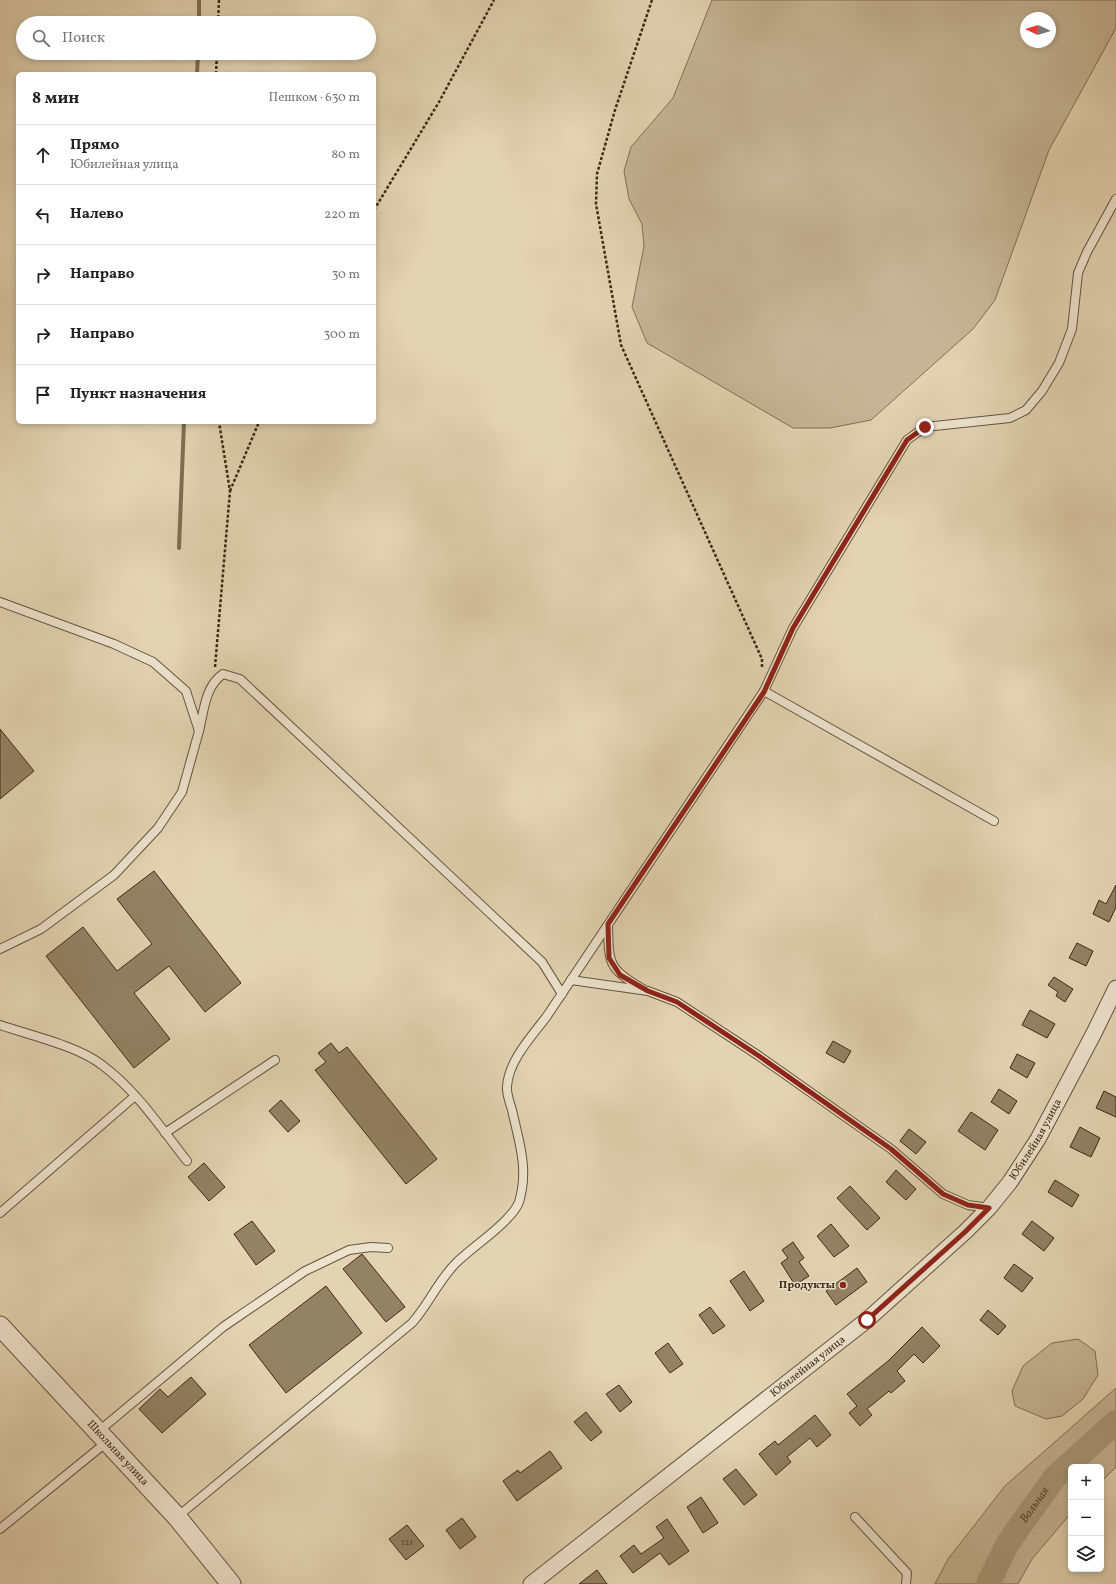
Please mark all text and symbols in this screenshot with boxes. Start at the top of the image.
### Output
north arrow [1020,12,1056,48]
search box [16,16,376,60]
icon: search [30,27,52,49]
text: Поиск [62,28,105,49]
text: 8 мин [32,87,79,110]
text: Пешком · 630 m [269,89,360,107]
text: Прямо [70,135,119,156]
icon: ahead [32,144,54,166]
text: 80 m [331,146,360,164]
text: Юбилейная улица [70,156,179,174]
icon: left [32,204,54,226]
text: Налево [70,204,124,225]
text: 220 m [324,206,360,224]
icon: right [32,264,54,286]
text: Направо [70,264,134,285]
text: 30 m [332,266,360,284]
icon: right [32,324,54,346]
text: Направо [70,324,134,345]
text: 300 m [324,326,360,344]
icon: arrive [32,384,54,406]
text: Пункт назначения [70,384,206,405]
route end [916,418,934,436]
street label: Юбилейная улица [1006,1096,1066,1183]
place label: Продукты [779,1278,835,1293]
marker: Продукты [838,1280,848,1290]
route start [858,1311,876,1329]
street label: Юбилейная улица [767,1332,849,1401]
street label: Школьная улица [83,1417,152,1489]
map controls [1068,1464,1104,1572]
button: + [1068,1464,1104,1500]
water label: Вольная [1017,1484,1054,1527]
button: − [1068,1500,1104,1536]
house number: 121 [401,1536,413,1549]
button: layers [1068,1536,1104,1572]

